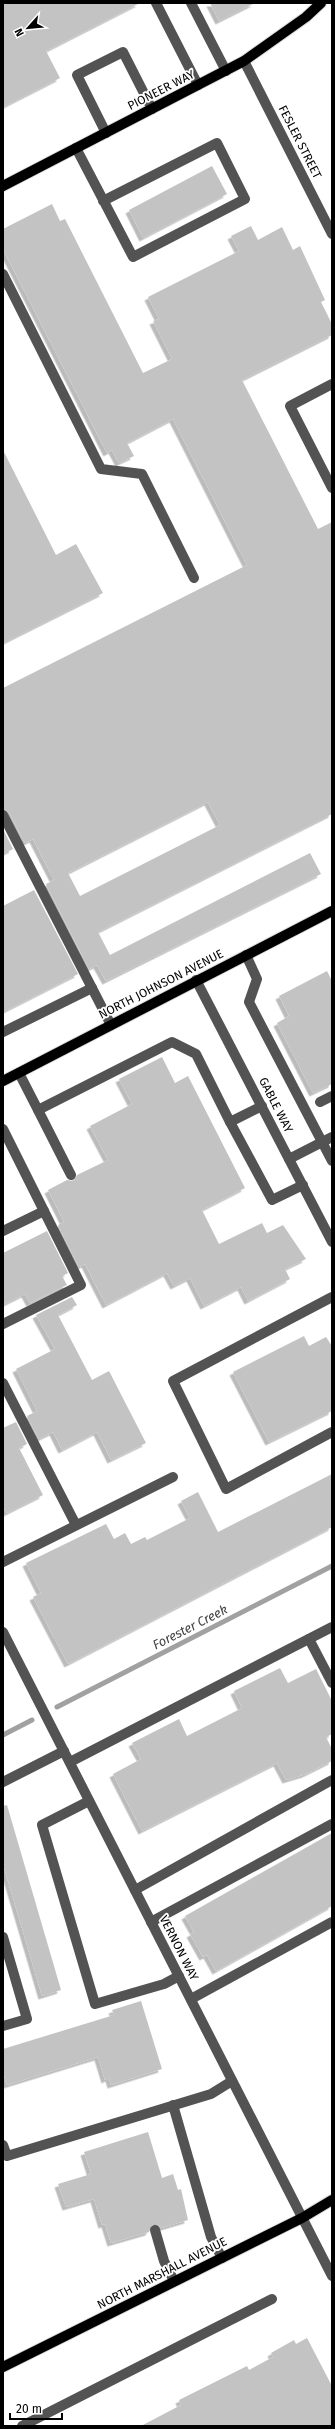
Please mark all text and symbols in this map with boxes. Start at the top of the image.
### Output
north arrow [8,8,48,48]
text: N [12,26,27,39]
street label: PIONEER WAY [125,67,197,113]
street label: FESLER STREET [276,103,325,182]
street label: NORTH JOHNSON AVENUE [96,946,226,1022]
street label: GABLE WAY [256,1075,296,1135]
water label: Forester Creek [150,1602,230,1652]
street label: VERNON WAY [157,1913,202,1983]
street label: NORTH MARSHALL AVENUE [95,2234,229,2312]
scale bar [10,2395,62,2421]
text: 20 m [16,2402,42,2416]

